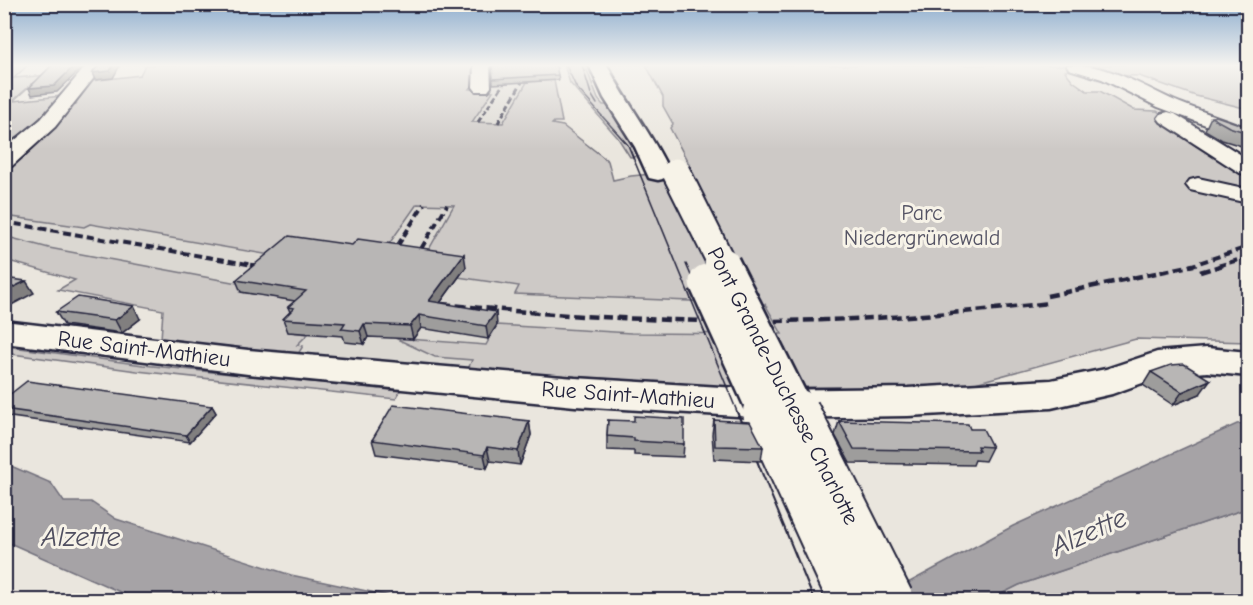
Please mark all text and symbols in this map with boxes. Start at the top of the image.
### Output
park label: Parc Niedergrünewald [844,200,1000,251]
street label: Pont Grande-Duchesse Charlotte [702,243,864,529]
street label: Rue Saint-Mathieu [56,326,232,372]
street label: Rue Saint-Mathieu [540,376,716,414]
water label: Alzette [1045,501,1132,563]
water label: Alzette [40,521,121,553]

